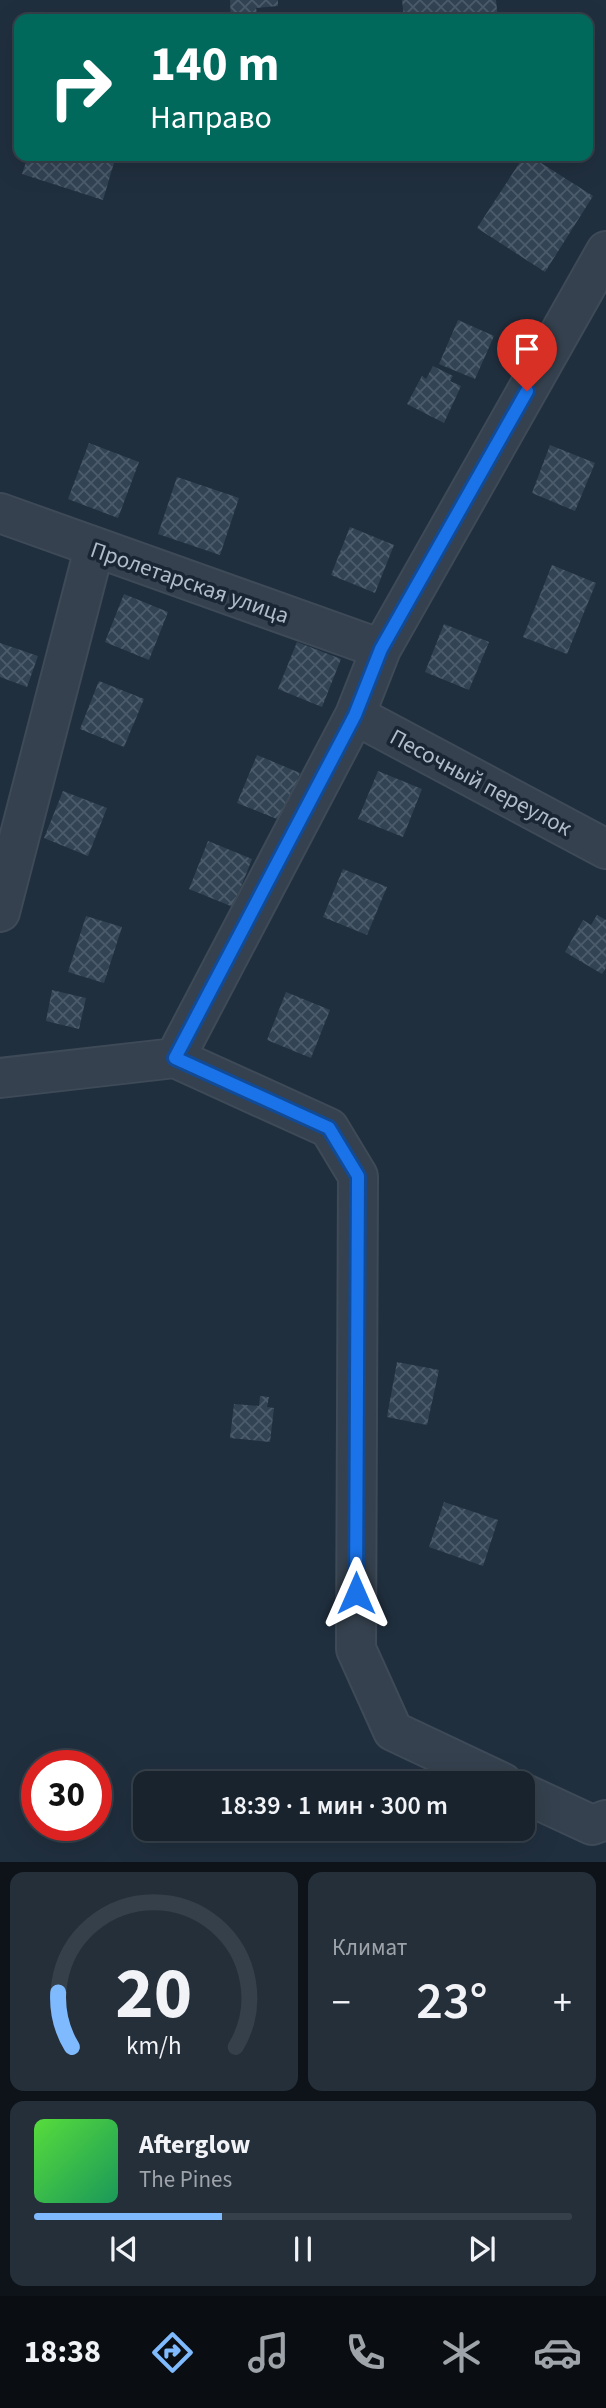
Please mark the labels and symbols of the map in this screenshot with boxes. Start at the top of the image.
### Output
pin [497,319,557,391]
street label: Пролетарская улица [86,533,293,632]
street label: Песочный переулок [384,721,578,845]
position arrow [319,1556,393,1630]
speed limit sign: 30 [21,1750,112,1841]

